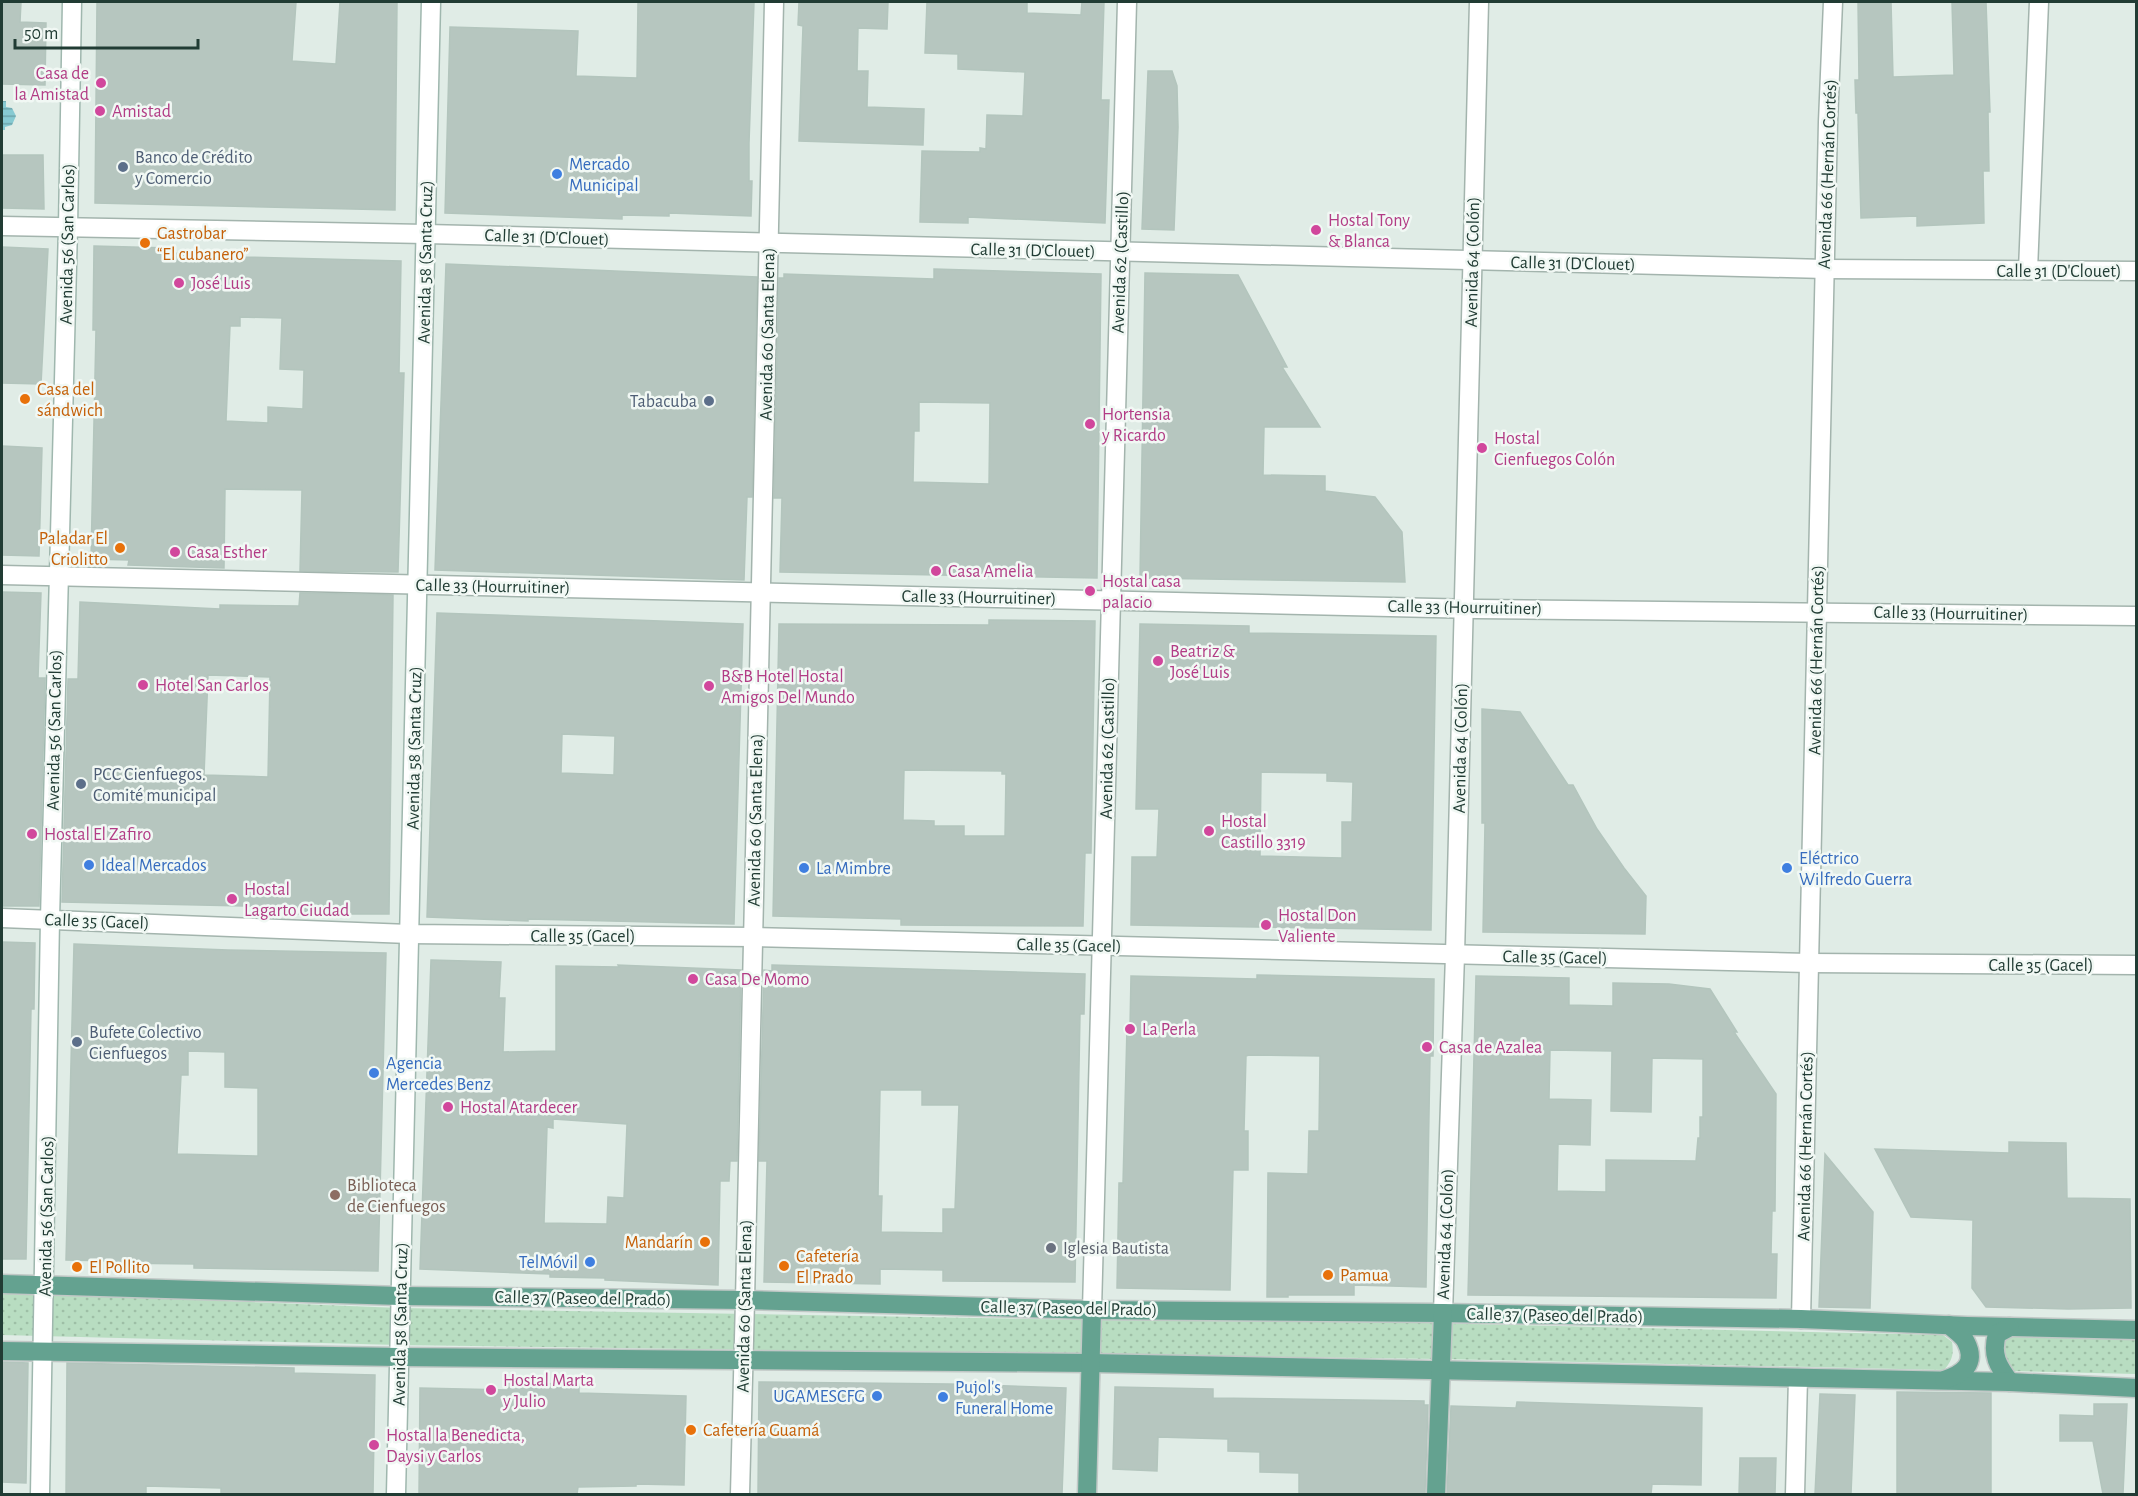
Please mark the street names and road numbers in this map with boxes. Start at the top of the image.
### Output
street label: Avenida 66 (Hernán Cortés) [1816,79,1840,269]
street label: Avenida 56 (San Carlos) [58,163,78,325]
street label: Avenida 58 (Santa Cruz) [416,180,436,344]
street label: Avenida 62 (Castillo) [1110,191,1132,334]
street label: Avenida 64 (Colón) [1463,196,1483,328]
street label: Calle 31 (D'Clouet) [484,227,610,249]
street label: Calle 31 (D'Clouet) [970,241,1096,261]
street label: Avenida 60 (Santa Elena) [757,247,779,421]
street label: Calle 31 (D'Clouet) [1510,254,1636,274]
street label: Calle 31 (D'Clouet) [1996,263,2122,281]
street label: Avenida 66 (Hernán Cortés) [1806,565,1828,755]
street label: Calle 33 (Hourruitiner) [415,577,571,597]
street label: Calle 33 (Hourruitiner) [901,588,1057,608]
street label: Calle 33 (Hourruitiner) [1387,598,1543,618]
street label: Calle 33 (Hourruitiner) [1873,604,2029,624]
street label: Avenida 56 (San Carlos) [45,649,65,811]
street label: Avenida 58 (Santa Cruz) [405,666,425,830]
street label: Avenida 62 (Castillo) [1098,677,1118,819]
street label: Avenida 64 (Colón) [1451,682,1471,814]
street label: Avenida 60 (Santa Elena) [745,733,767,907]
street label: Calle 35 (Gacel) [44,911,150,933]
street label: Calle 35 (Gacel) [530,928,636,946]
street label: Calle 35 (Gacel) [1016,936,1122,956]
street label: Calle 35 (Gacel) [1502,948,1608,968]
street label: Calle 35 (Gacel) [1988,957,2094,975]
street label: Avenida 66 (Hernán Cortés) [1795,1051,1817,1241]
street label: Avenida 56 (San Carlos) [37,1135,57,1297]
street label: Avenida 64 (Colón) [1435,1168,1457,1300]
street label: Avenida 60 (Santa Elena) [734,1219,756,1393]
street label: Avenida 58 (Santa Cruz) [391,1242,411,1406]
street label: Calle 37 (Paseo del Prado) [495,1288,671,1310]
street label: Calle 37 (Paseo del Prado) [981,1298,1157,1320]
street label: Calle 37 (Paseo del Prado) [1467,1305,1643,1327]

